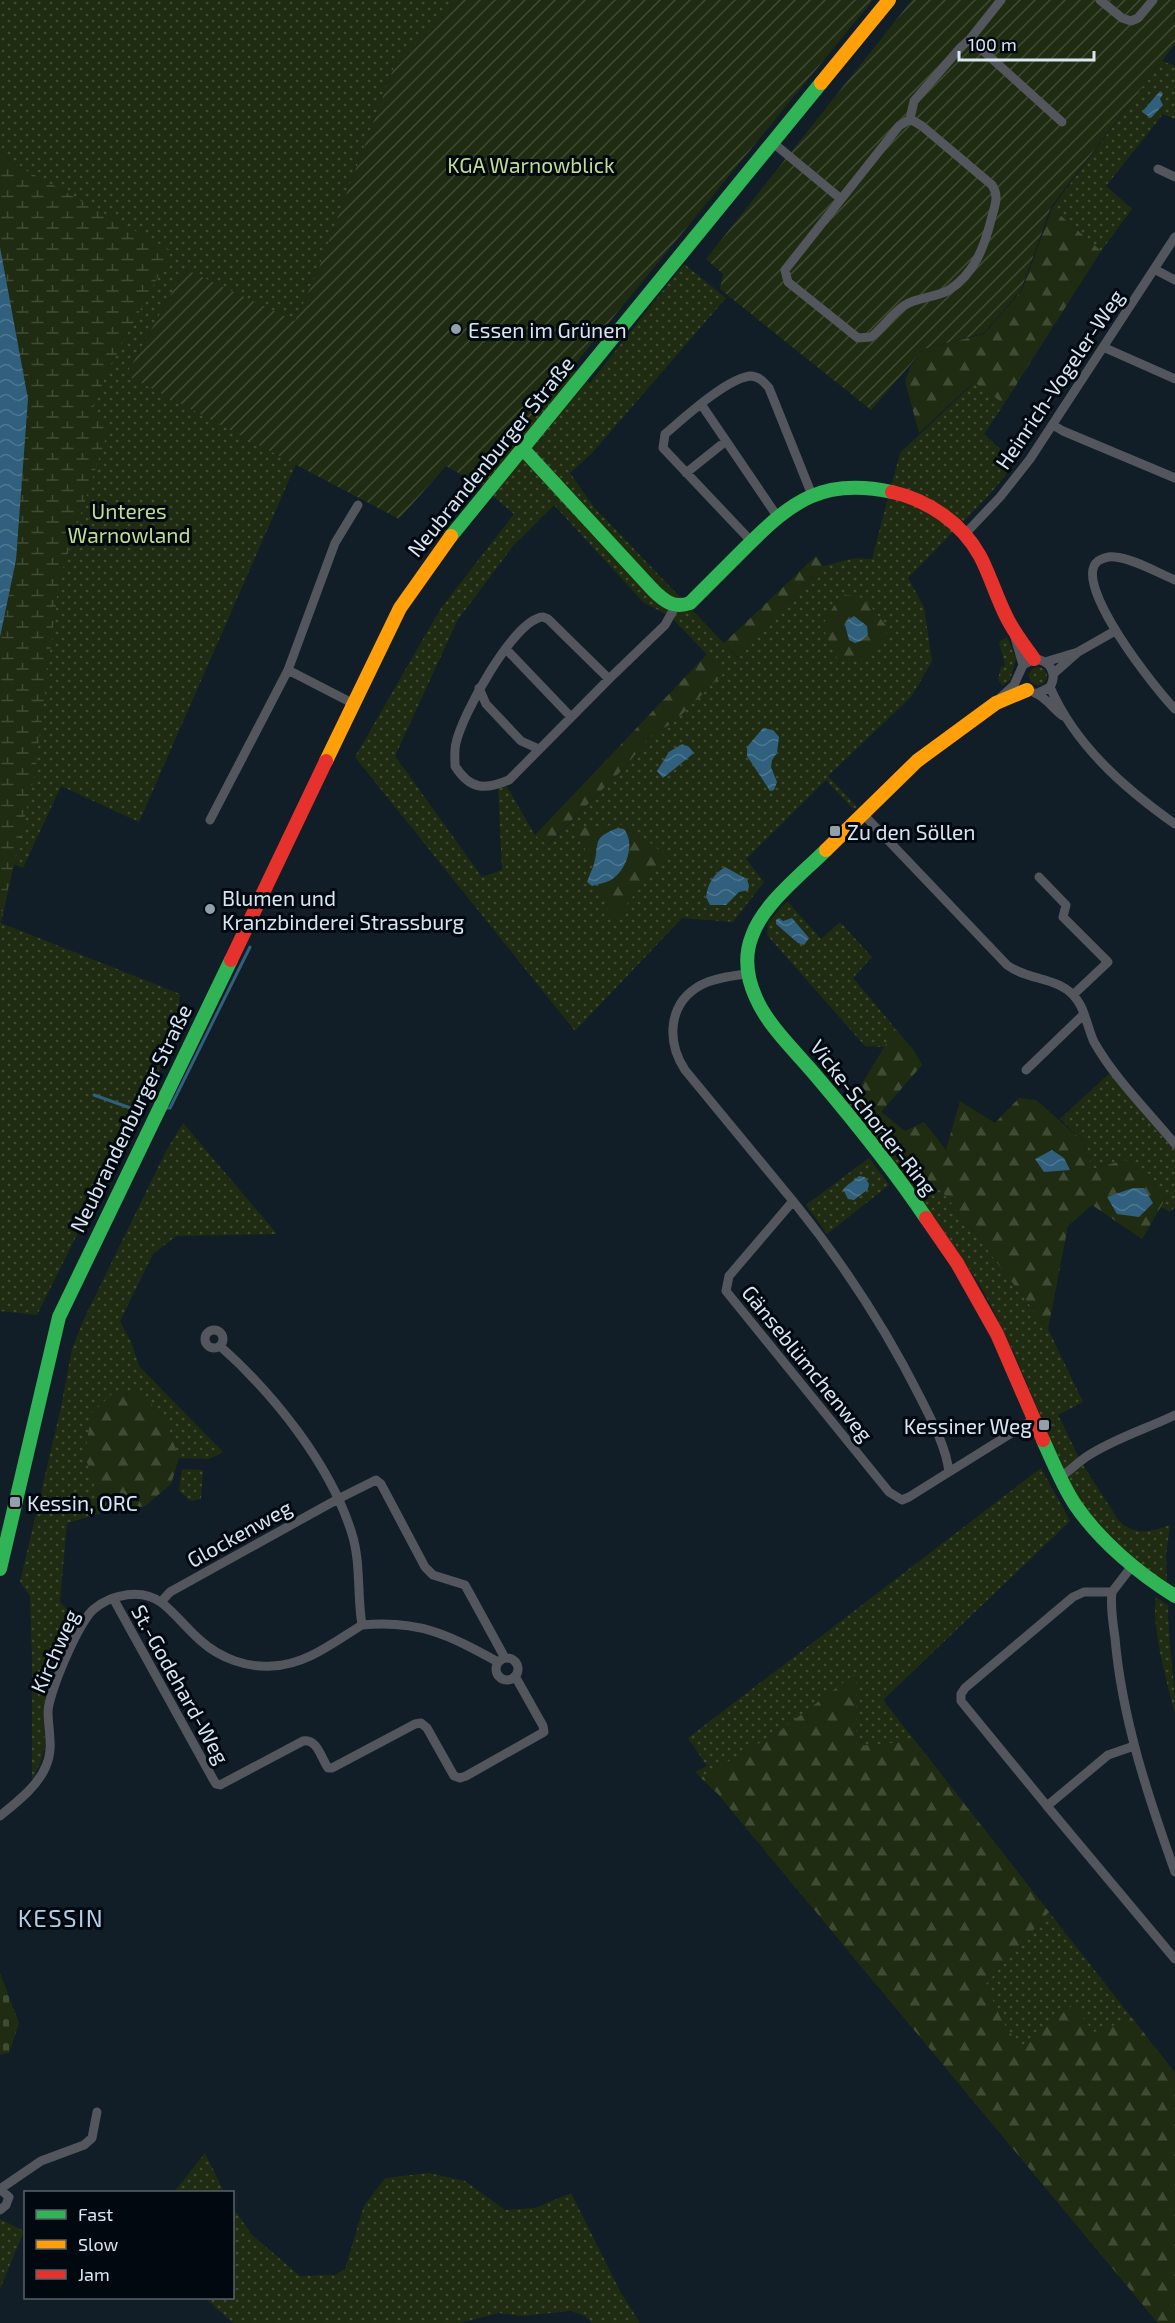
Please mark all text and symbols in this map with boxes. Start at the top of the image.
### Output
scale bar [959,24,1094,62]
text: 100 m [968,33,1017,55]
park label: KGA Warnowblick [447,152,615,177]
street label: Heinrich-Vogeler-Weg [990,284,1129,474]
place label: Essen im Grünen [468,317,627,342]
marker: Essen im Grünen [449,322,463,336]
street label: Neubrandenburger Straße [401,351,579,561]
park label: Unteres Warnowland [68,498,190,547]
place label: Zu den Söllen [847,819,975,844]
marker: Zu den Söllen [828,824,842,838]
place label: Blumen und Kranzbinderei Strassburg [222,885,464,934]
marker: Blumen und Kranzbinderei Strassburg [203,902,217,916]
street label: Neubrandenburger Straße [64,1000,196,1236]
street label: Vicke-Schorler-Ring [806,1034,943,1200]
street label: Gänseblümchenweg [737,1280,879,1446]
place label: Kessiner Weg [904,1413,1032,1438]
marker: Kessiner Weg [1037,1418,1051,1432]
place label: Kessin, ORC [27,1490,138,1515]
street label: Glockenweg [182,1494,296,1572]
marker: Kessin, ORC [8,1495,22,1509]
street label: St.-Godehard-Weg [127,1600,235,1768]
street label: Kirchweg [25,1605,84,1697]
district label: KESSIN [18,1903,104,1932]
legend [24,2191,234,2299]
text: Fast [78,2203,113,2225]
text: Slow [78,2233,119,2255]
text: Jam [78,2263,110,2285]

